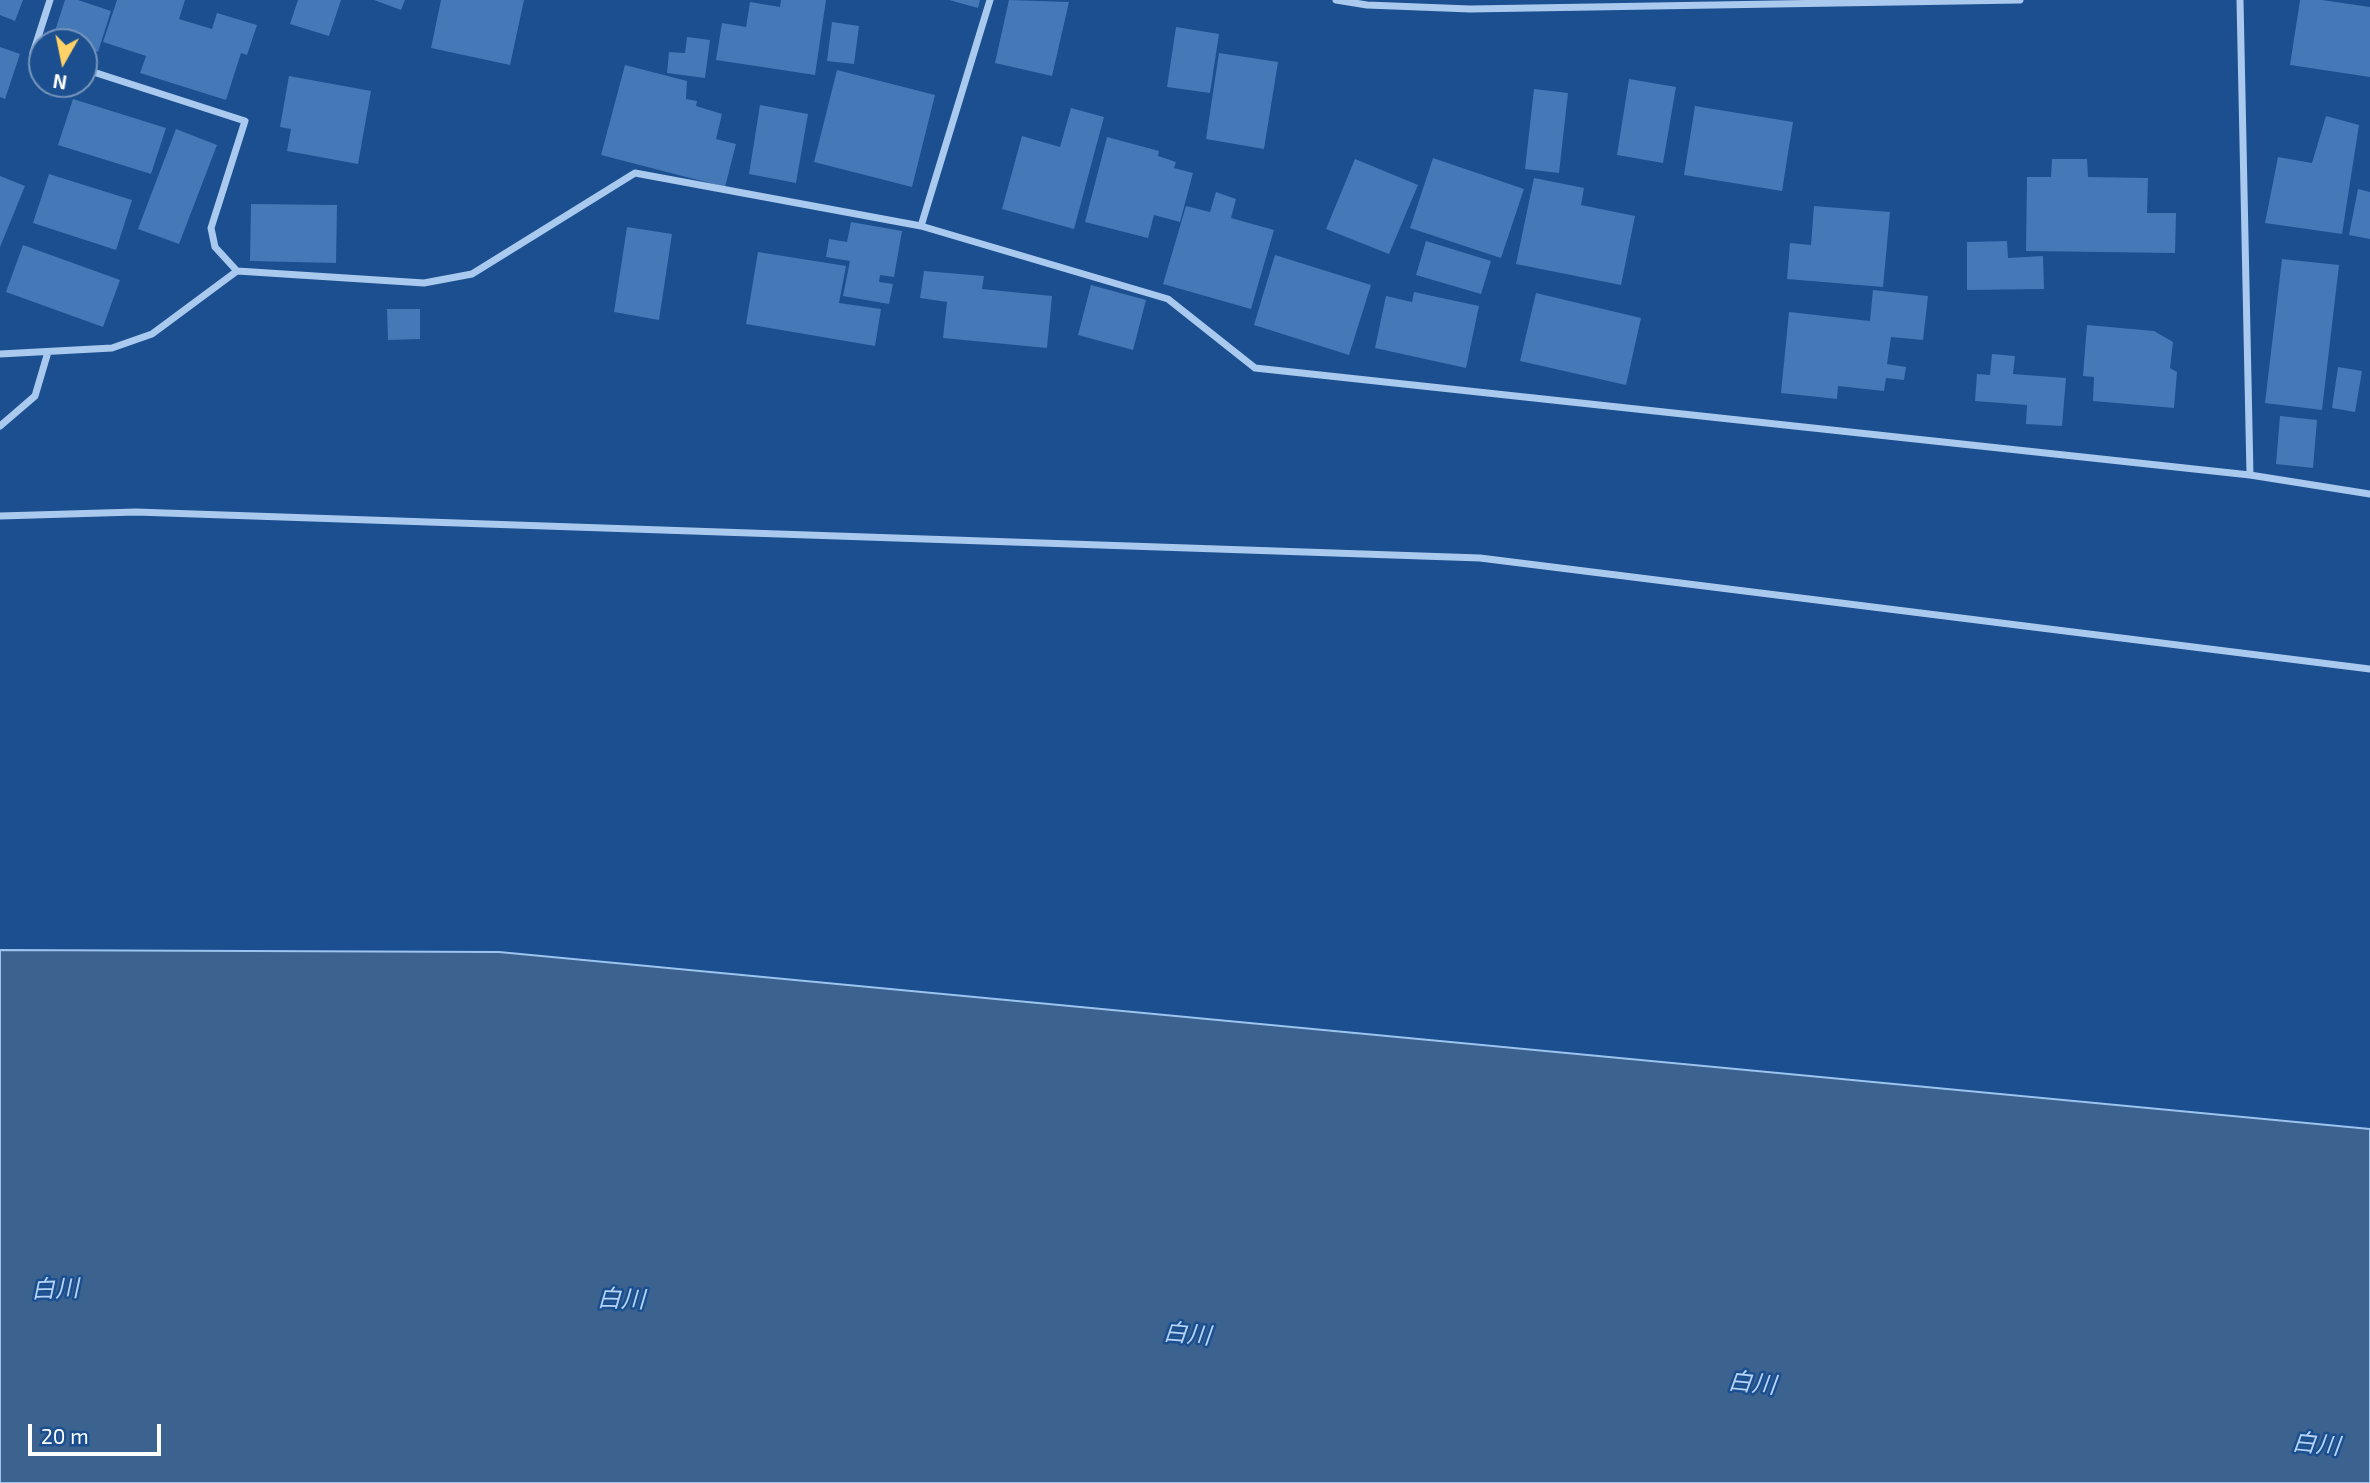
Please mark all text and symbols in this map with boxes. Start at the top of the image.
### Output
north arrow [28,28,98,98]
text: N [51,70,69,95]
water label: 白川 [31,1274,79,1304]
water label: 白川 [597,1284,645,1314]
water label: 白川 [1162,1318,1212,1350]
water label: 白川 [1727,1366,1777,1400]
scale bar [32,1410,164,1454]
text: 20 m [41,1423,89,1448]
water label: 白川 [2291,1427,2341,1461]

